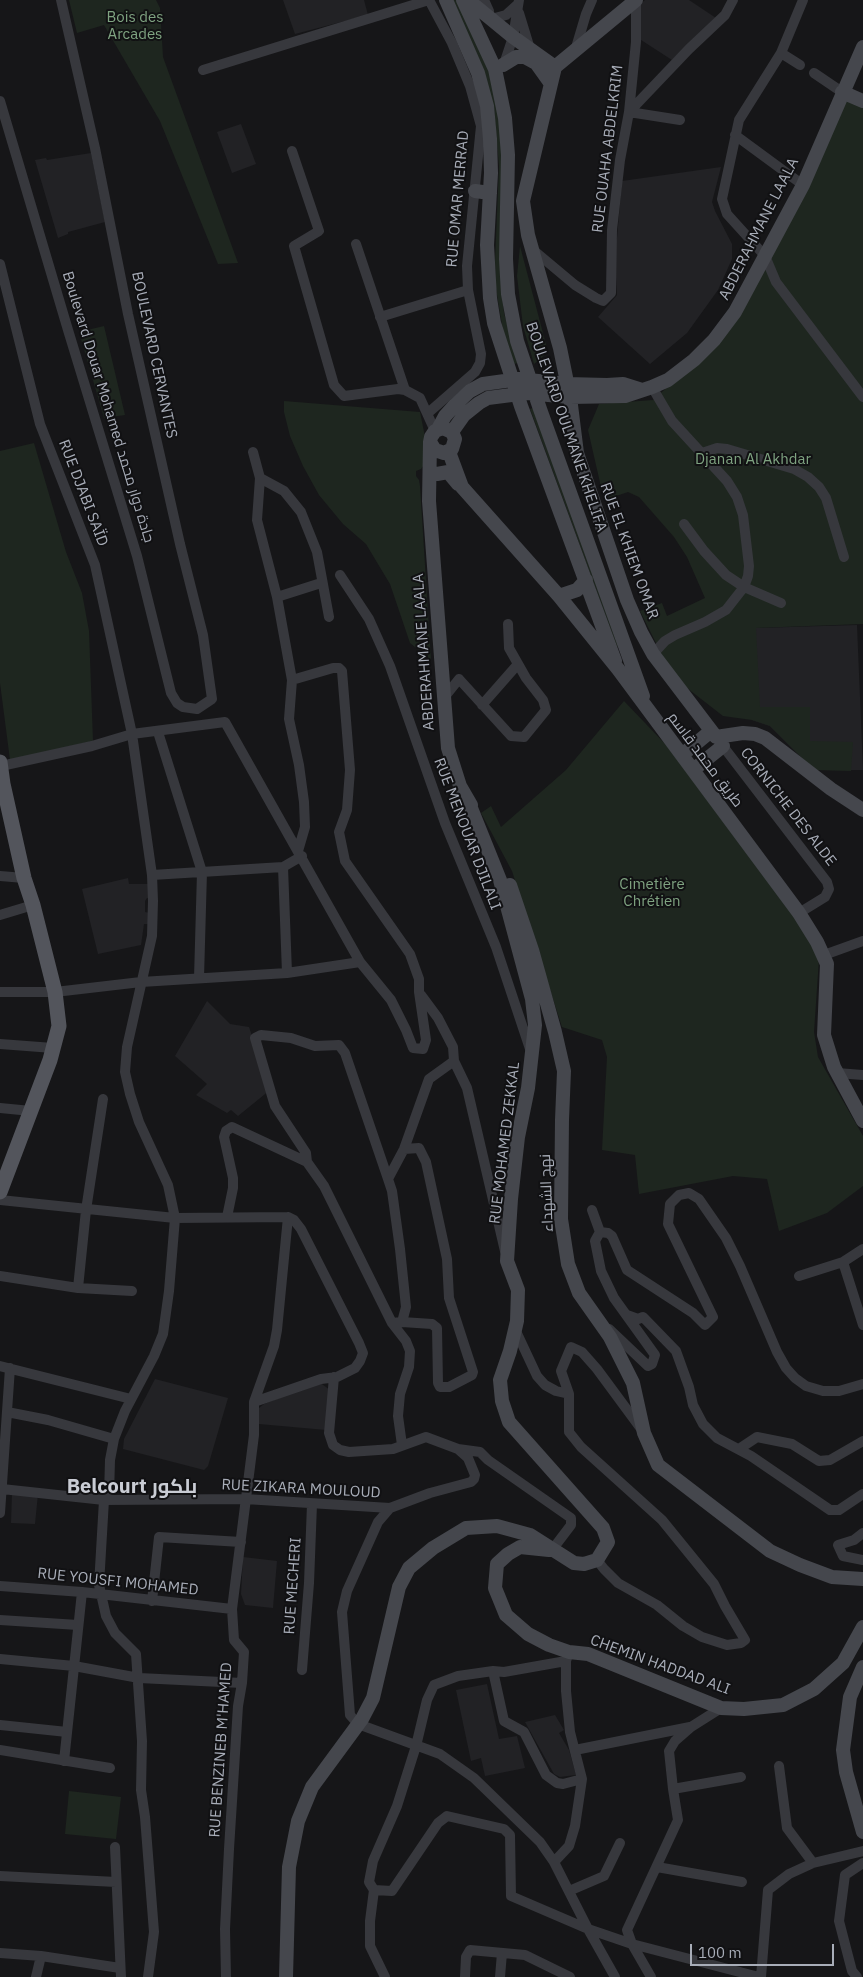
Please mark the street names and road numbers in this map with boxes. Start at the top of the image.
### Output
street label: RUE OUAHA ABDELKRIM [589,64,627,234]
street label: RUE OMAR MERRAD [443,130,473,268]
street label: ABDERAHMANE LAALA [715,155,803,303]
street label: Boulevard Douar Mohamed جادة دوار محمد [58,269,158,545]
street label: BOULEVARD CERVANTES [128,270,180,440]
street label: BOULEVARD OULMANE KHELIFA [522,320,610,534]
street label: RUE DJABI SAÏD [54,437,112,549]
street label: RUE EL KHIEM OMAR [596,480,662,622]
street label: ABDERAHMANE LAALA [410,573,438,731]
street label: طريق محمد قاسم [664,709,746,811]
street label: CORNICHE DES ALDE [736,744,840,870]
street label: RUE MENOUAR DJILALI [430,756,504,912]
street label: RUE MOHAMED ZEKKAL [486,1061,524,1225]
street label: نهج الشهداء [537,1154,557,1232]
street label: RUE ZIKARA MOULOUD [221,1476,381,1502]
street label: RUE MECHERI [281,1537,305,1635]
street label: RUE YOUSFI MOHAMED [37,1565,199,1599]
street label: CHEMIN HADDAD ALI [588,1631,732,1699]
street label: RUE BENZINEB M'HAMED [206,1662,236,1838]

